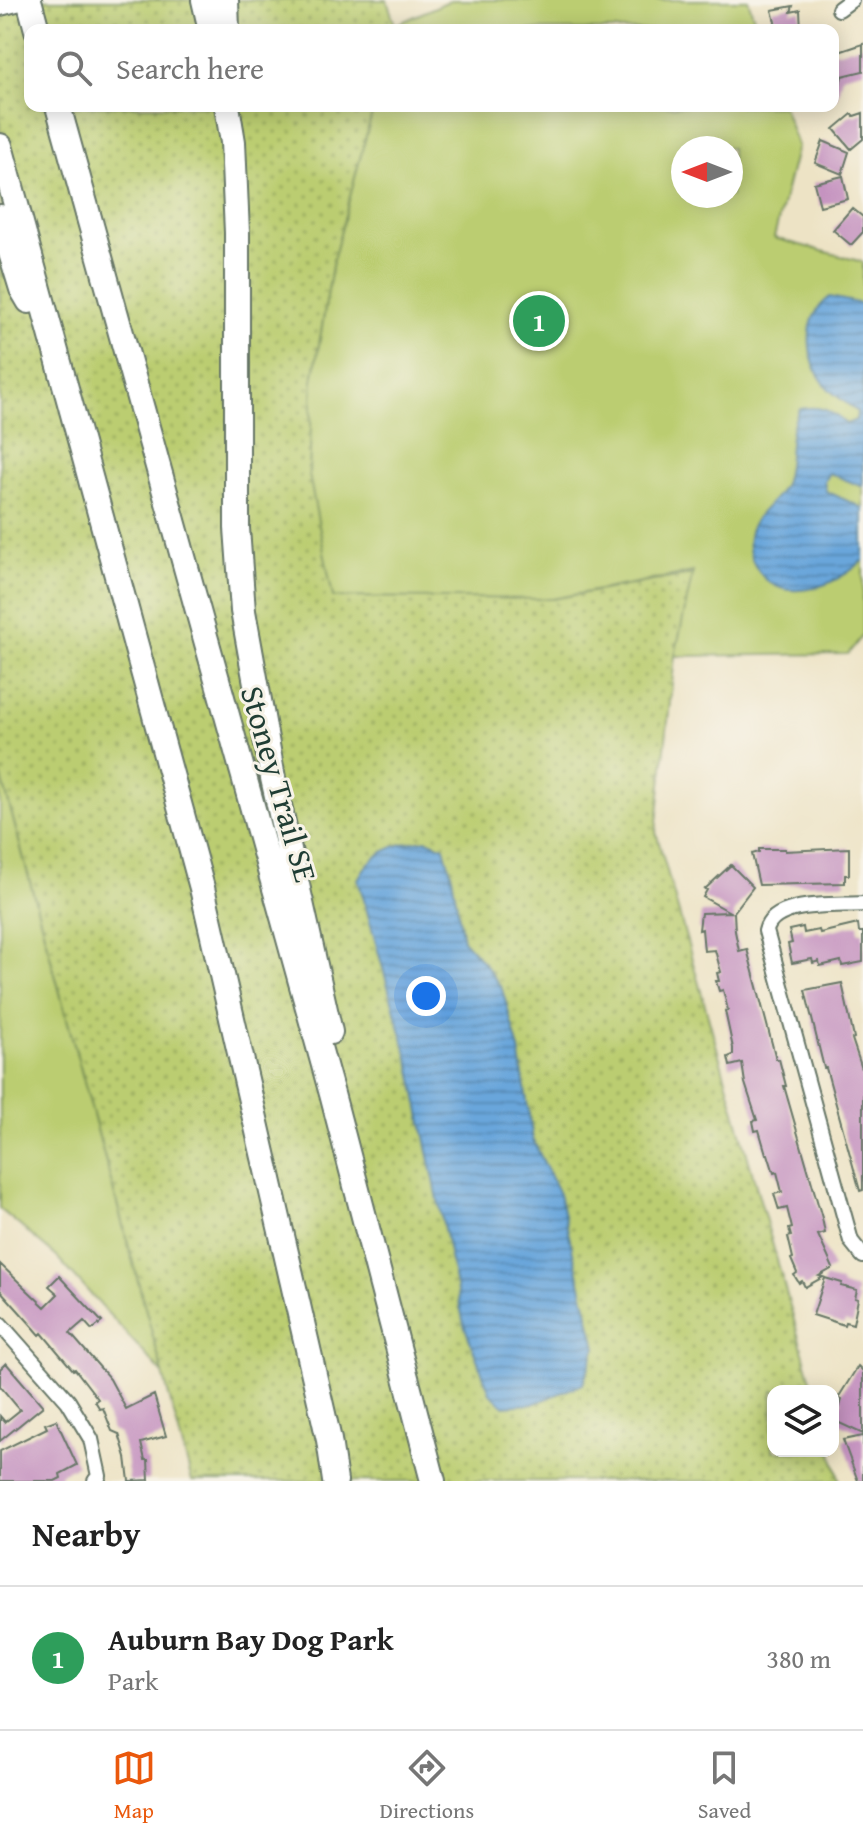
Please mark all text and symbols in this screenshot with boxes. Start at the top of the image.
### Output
search box [24,24,839,112]
icon: search [52,46,96,90]
text: Search here [116,46,264,90]
north arrow [671,136,743,208]
pin: 1 [513,291,565,351]
street label: Stoney Trail SE [229,680,330,887]
your location [406,976,446,1016]
map controls [767,1385,839,1457]
button: layers [767,1385,839,1457]
text: Nearby [32,1509,141,1558]
text: Auburn Bay Dog Park [108,1617,394,1661]
text: 1 [51,1639,65,1678]
text: 380 m [766,1639,831,1678]
text: Park [108,1661,158,1700]
tab: Map [112,1746,156,1826]
tab: Directions [380,1746,474,1826]
tab: Saved [698,1746,751,1826]

